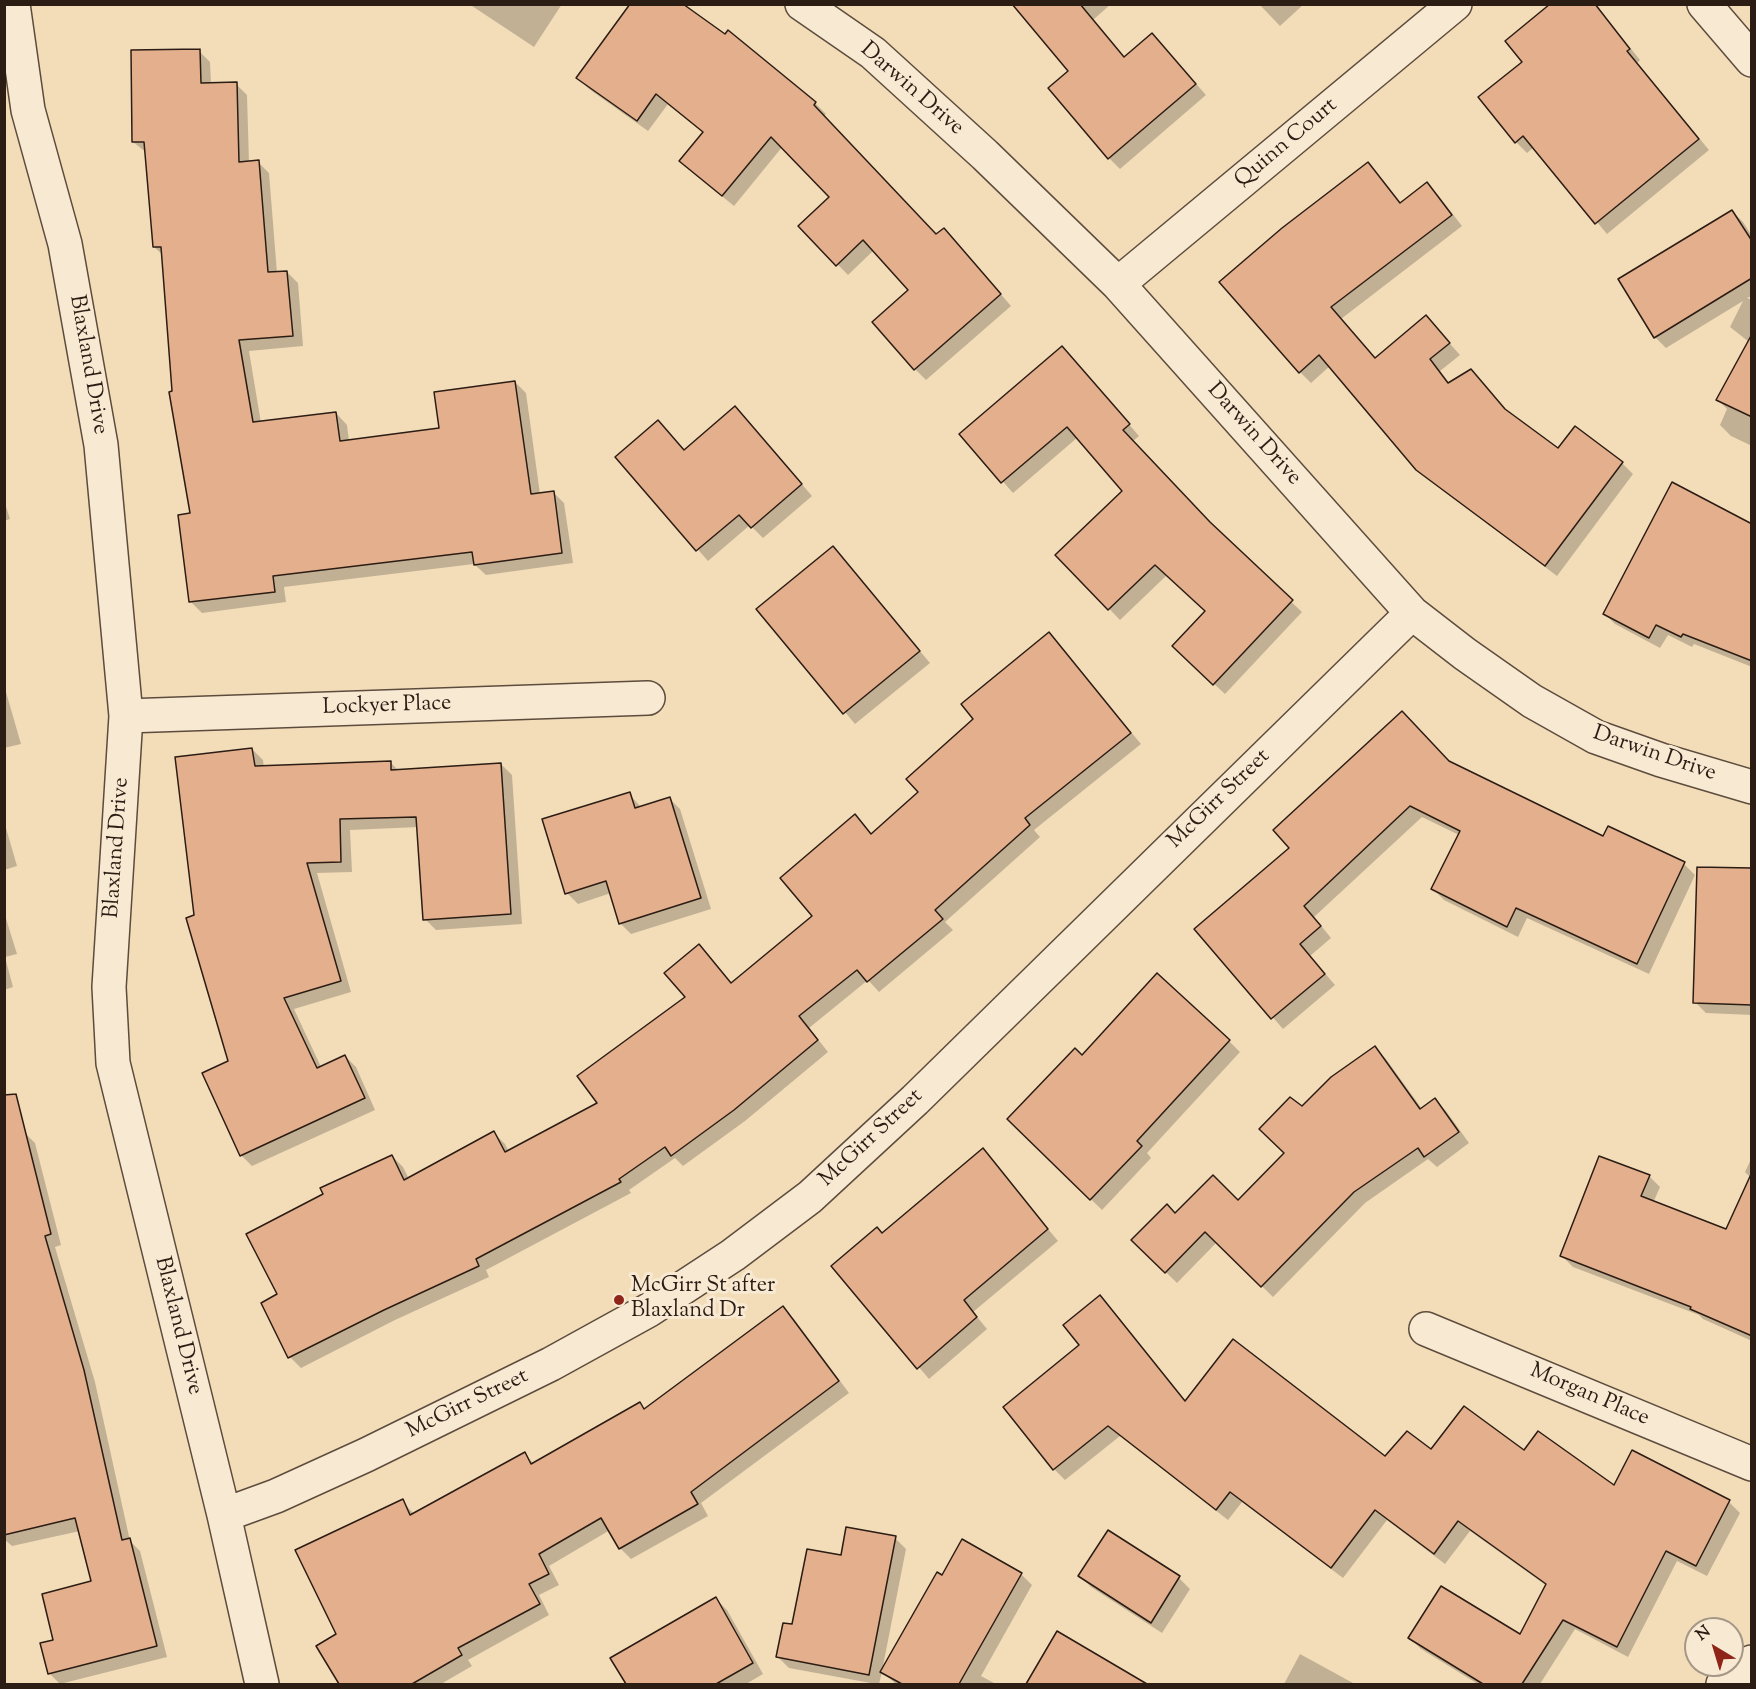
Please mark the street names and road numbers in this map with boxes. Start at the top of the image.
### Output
street label: Darwin Drive [854,38,968,142]
street label: Quinn Court [1230,94,1344,194]
street label: Blaxland Drive [62,293,112,437]
street label: Darwin Drive [1200,378,1306,492]
street label: Lockyer Place [322,692,452,722]
street label: Darwin Drive [1589,722,1719,788]
street label: McGirr Street [1163,745,1277,855]
street label: Blaxland Drive [100,777,136,919]
street label: McGirr Street [815,1084,929,1194]
street label: Blaxland Drive [147,1254,207,1398]
street label: Morgan Place [1525,1359,1653,1433]
street label: McGirr Street [403,1364,533,1446]

